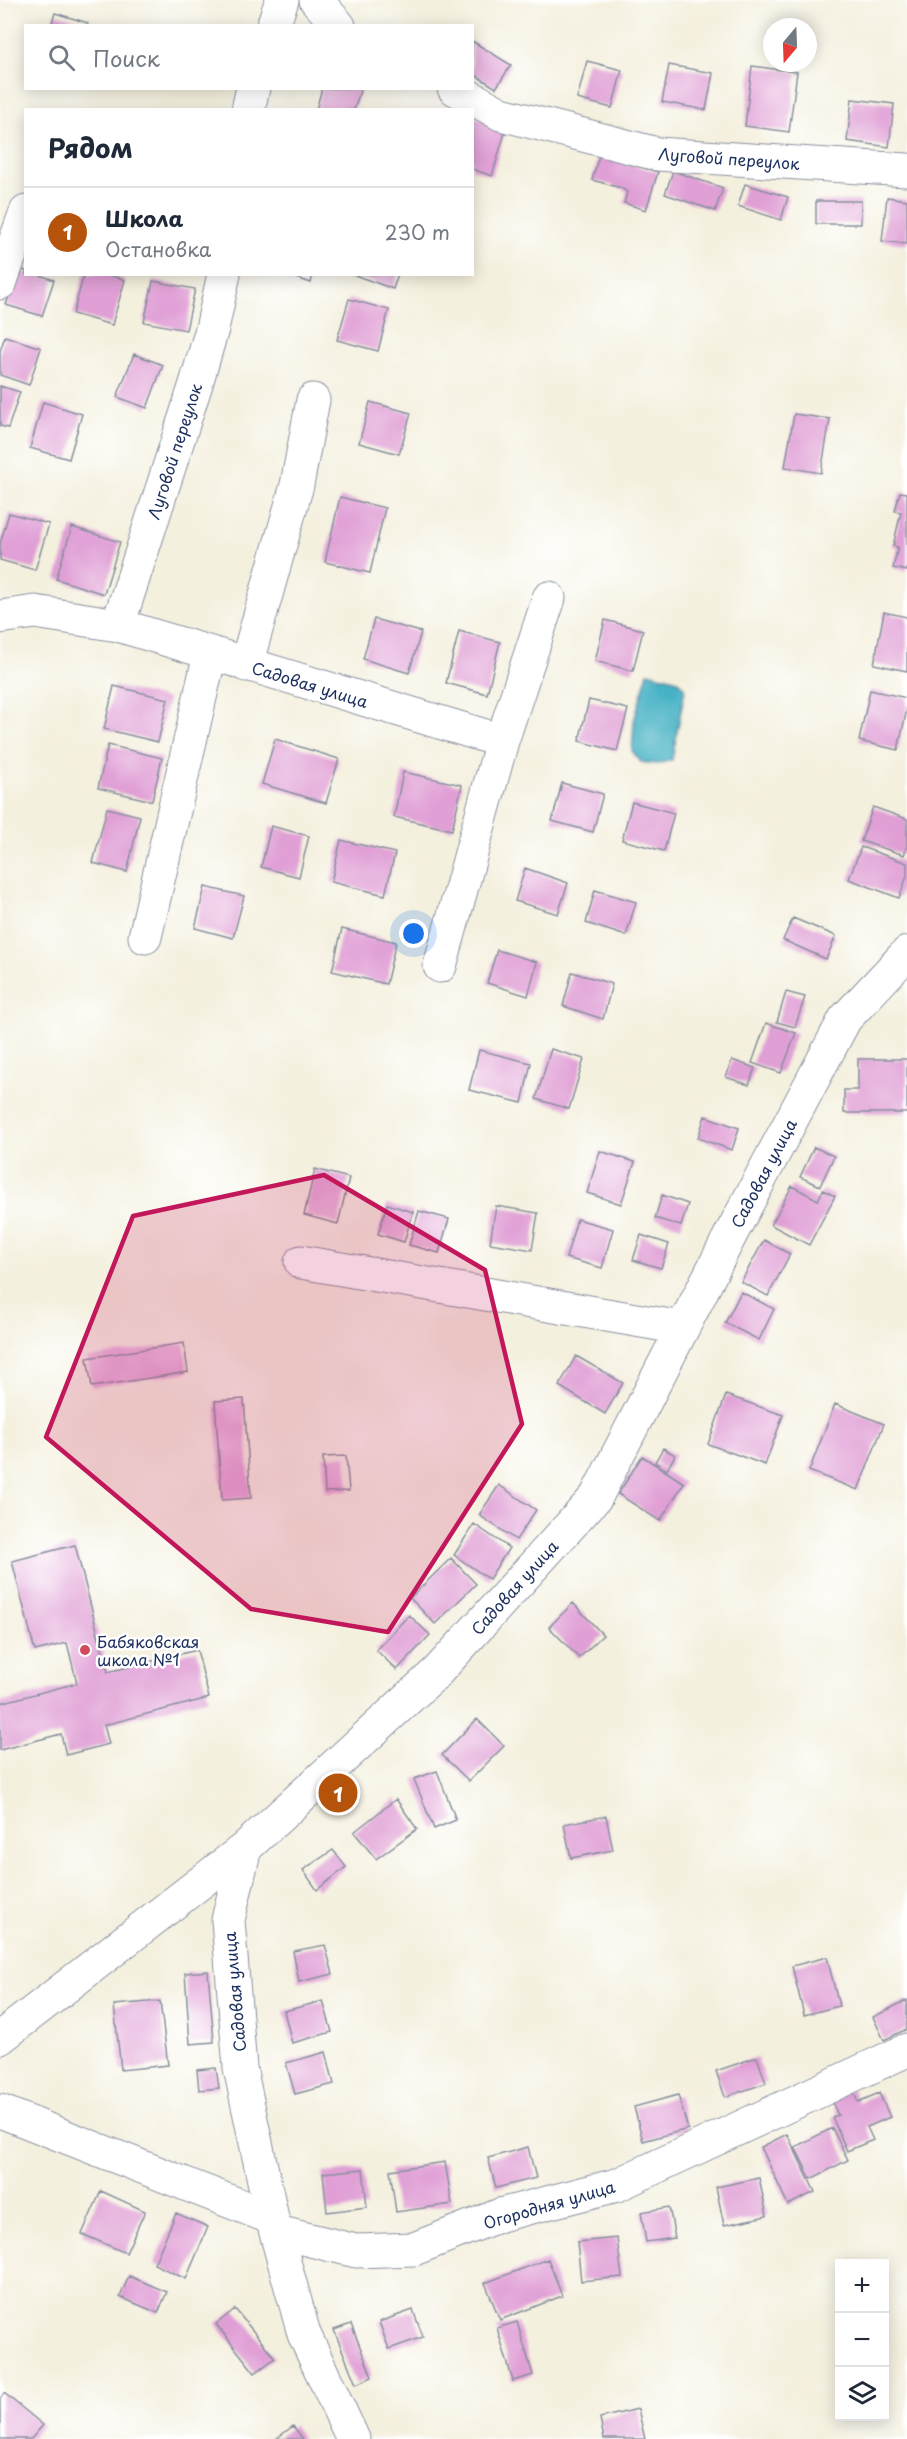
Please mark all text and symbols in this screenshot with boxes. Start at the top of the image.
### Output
north arrow [763,18,817,72]
search box [24,24,474,90]
icon: search [45,41,78,74]
text: Поиск [93,41,160,74]
text: Рядом [48,128,133,167]
street label: Луговой переулок [658,141,801,175]
text: Школа [105,201,183,234]
text: 1 [63,217,72,247]
text: 230 m [385,217,450,247]
text: Остановка [105,234,211,264]
street label: Луговой переулок [141,380,207,522]
street label: Садовая улица [249,655,371,713]
your location [399,919,428,948]
street label: Садовая улица [724,1114,802,1232]
street label: Садовая улица [465,1534,563,1640]
place label: Бабяковская школа №1 [97,1629,199,1671]
marker: Бабяковская школа №1 [78,1643,92,1657]
pin: 1 [318,1770,358,1816]
street label: Садовая улица [217,1931,251,2053]
street label: Огородняя улица [480,2174,618,2234]
map controls [835,2259,889,2421]
button: + [835,2259,889,2313]
button: − [835,2313,889,2367]
button: layers [835,2367,889,2421]

